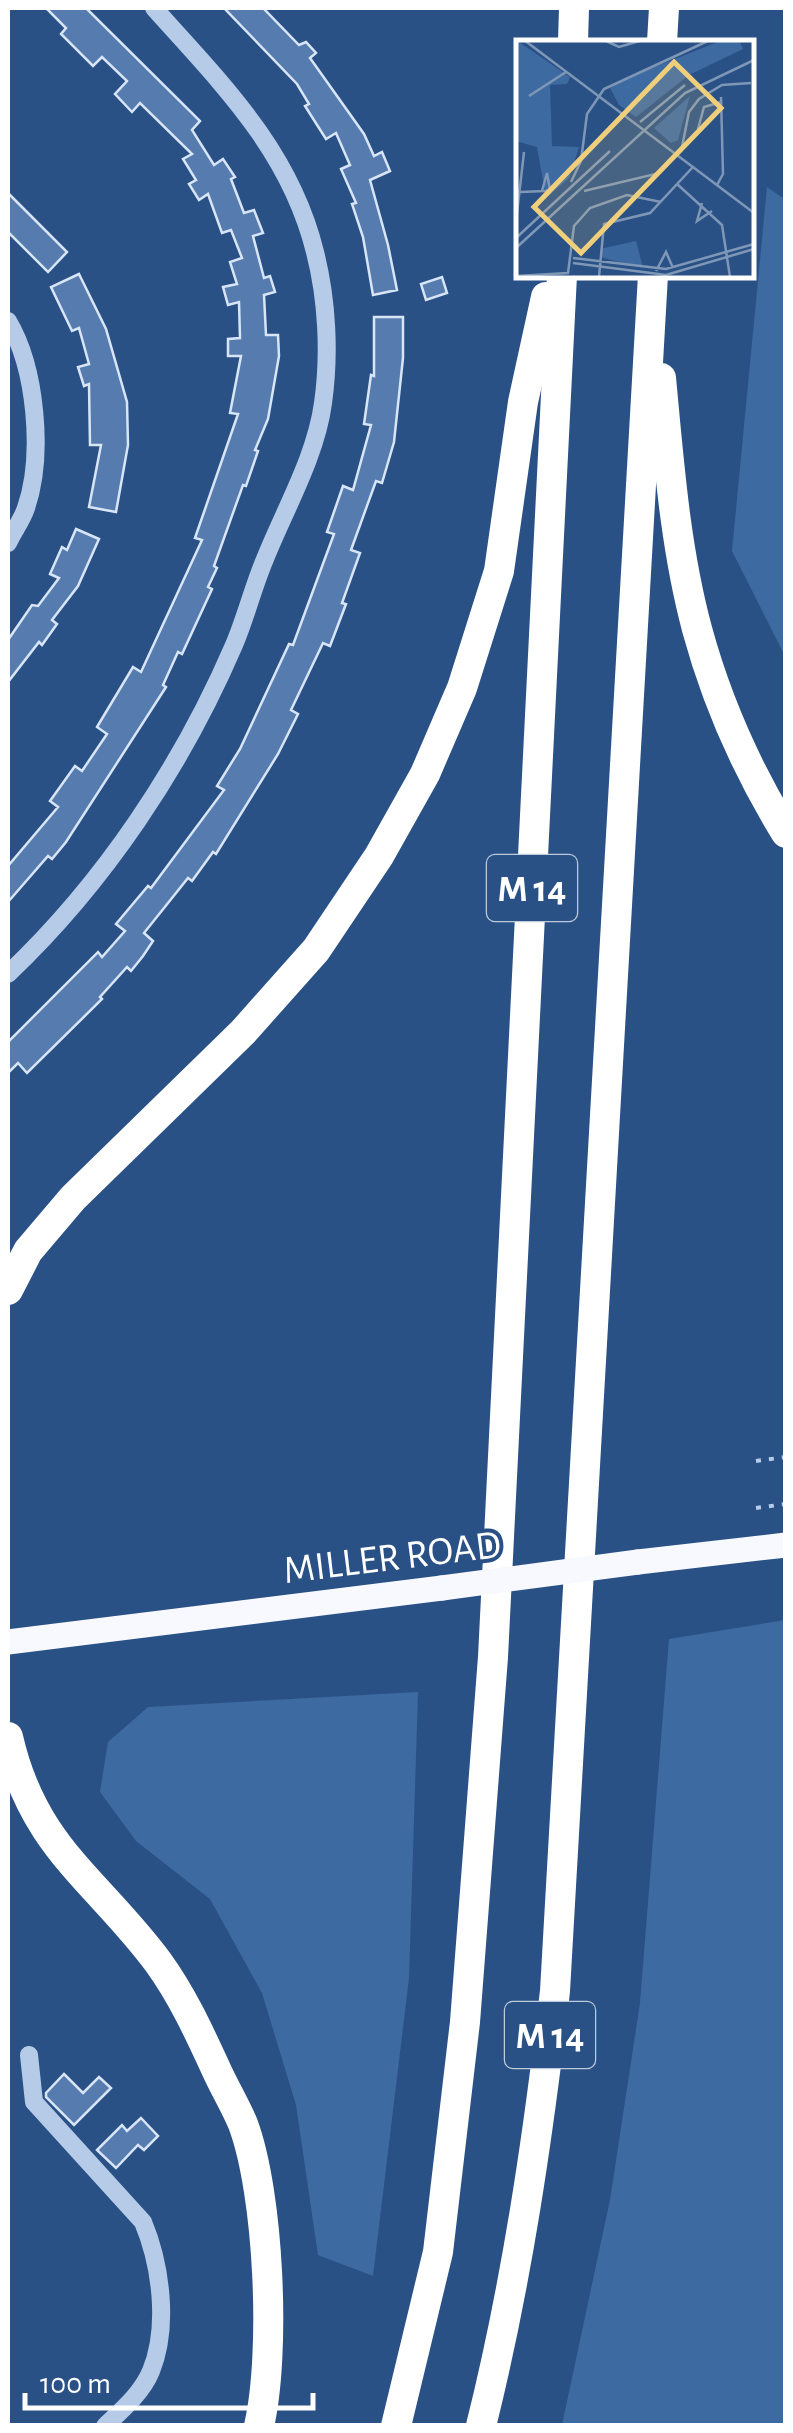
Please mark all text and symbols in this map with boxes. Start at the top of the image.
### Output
inset map [516,40,753,278]
road number: M 14 [487,855,577,921]
street label: MILLER ROAD [281,1525,503,1591]
road number: M 14 [505,2002,595,2068]
scale bar [25,2348,312,2410]
text: 100 m [40,2369,111,2399]

